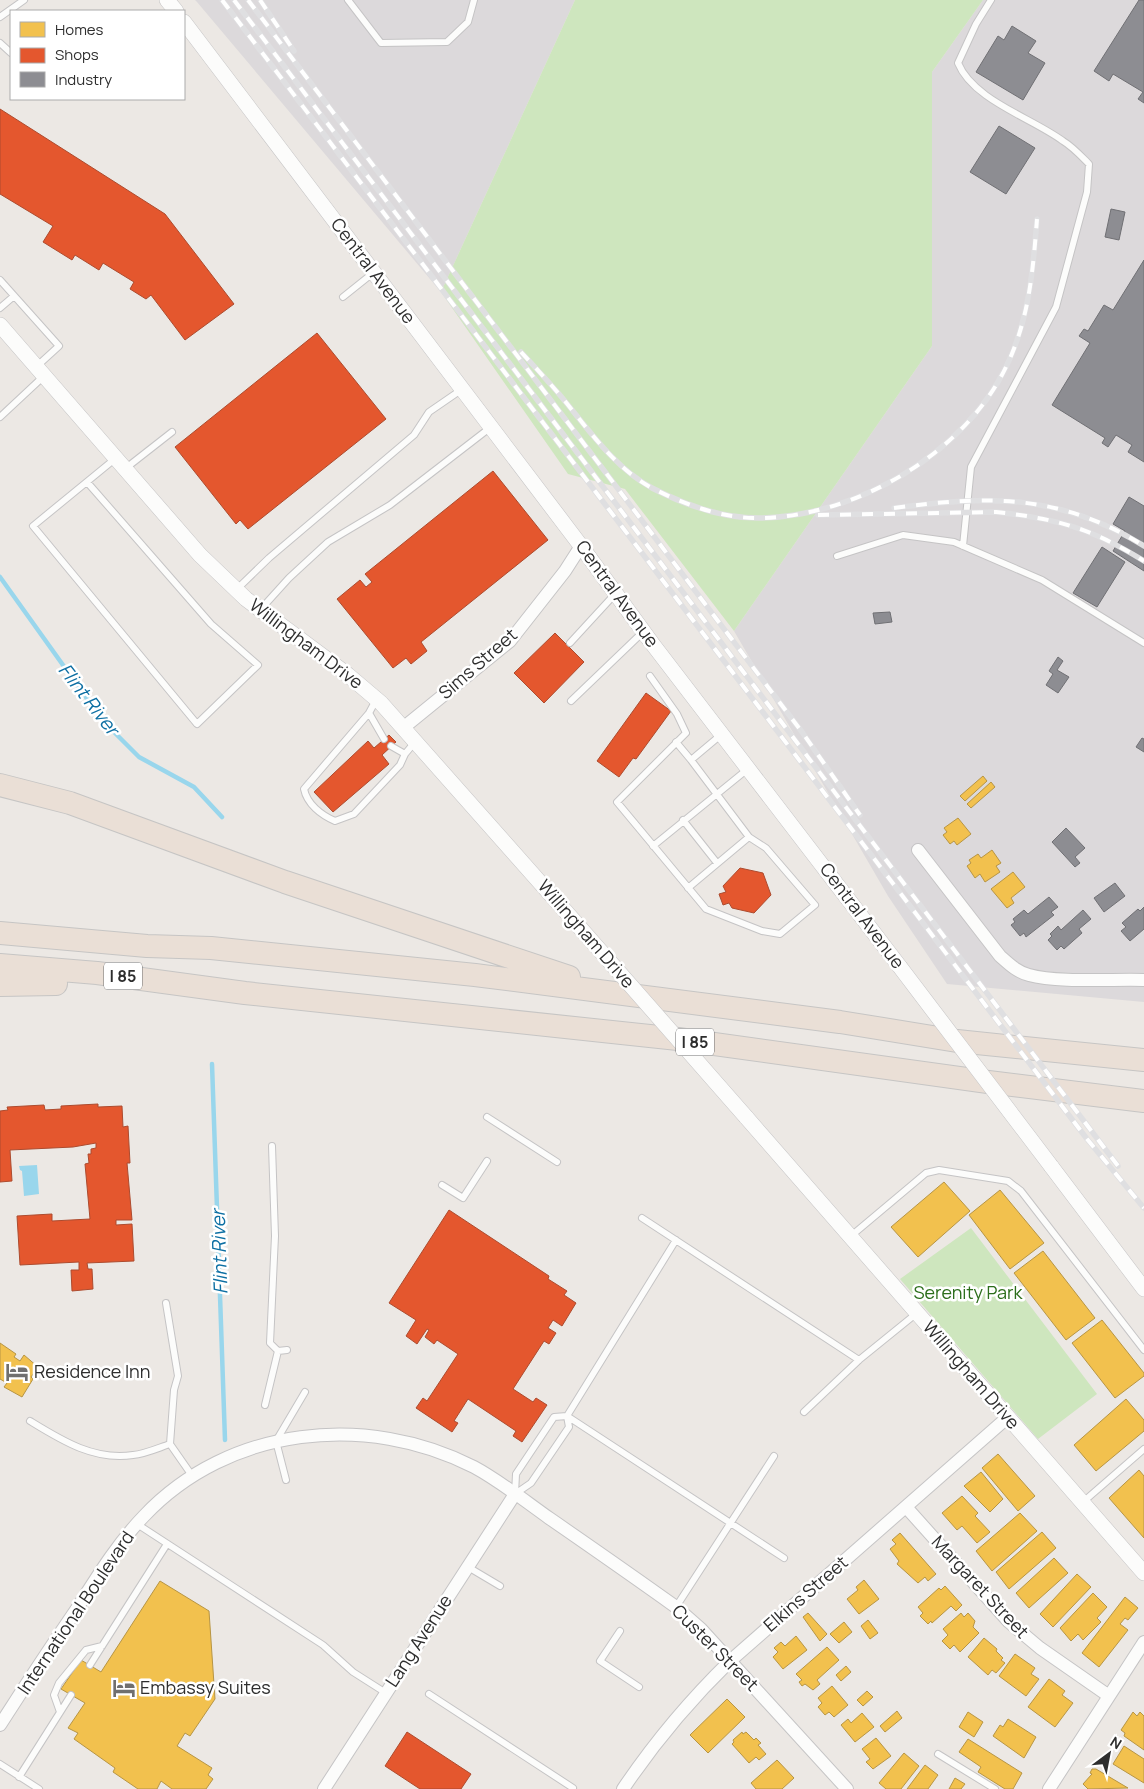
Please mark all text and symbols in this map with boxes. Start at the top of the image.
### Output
legend [10,10,185,100]
text: Homes [55,19,104,40]
text: Shops [55,44,99,65]
text: Industry [55,69,112,90]
street label: Central Avenue [326,213,421,328]
street label: Central Avenue [571,535,665,652]
street label: Willingham Drive [245,593,368,694]
street label: Sims Street [433,623,522,704]
water label: Flint River [53,658,127,742]
street label: Central Avenue [815,858,910,973]
street label: Willingham Drive [533,874,641,993]
road number: I 85 [104,962,142,989]
road number: I 85 [676,1028,714,1056]
water label: Flint River [204,1207,233,1295]
park label: Serenity Park [914,1280,1024,1304]
street label: Willingham Drive [918,1315,1026,1434]
hotel icon: Residence Inn [4,1359,30,1385]
place label: Residence Inn [34,1359,150,1383]
street label: International Boulevard [11,1526,139,1699]
street label: Margaret Street [927,1530,1035,1643]
street label: Elkins Street [758,1550,853,1636]
street label: Lang Avenue [379,1590,457,1691]
street label: Custer Street [667,1599,764,1696]
hotel icon: Embassy Suites [111,1675,137,1701]
place label: Embassy Suites [140,1675,271,1699]
north arrow [1084,1729,1134,1779]
text: N [1107,1732,1125,1753]

